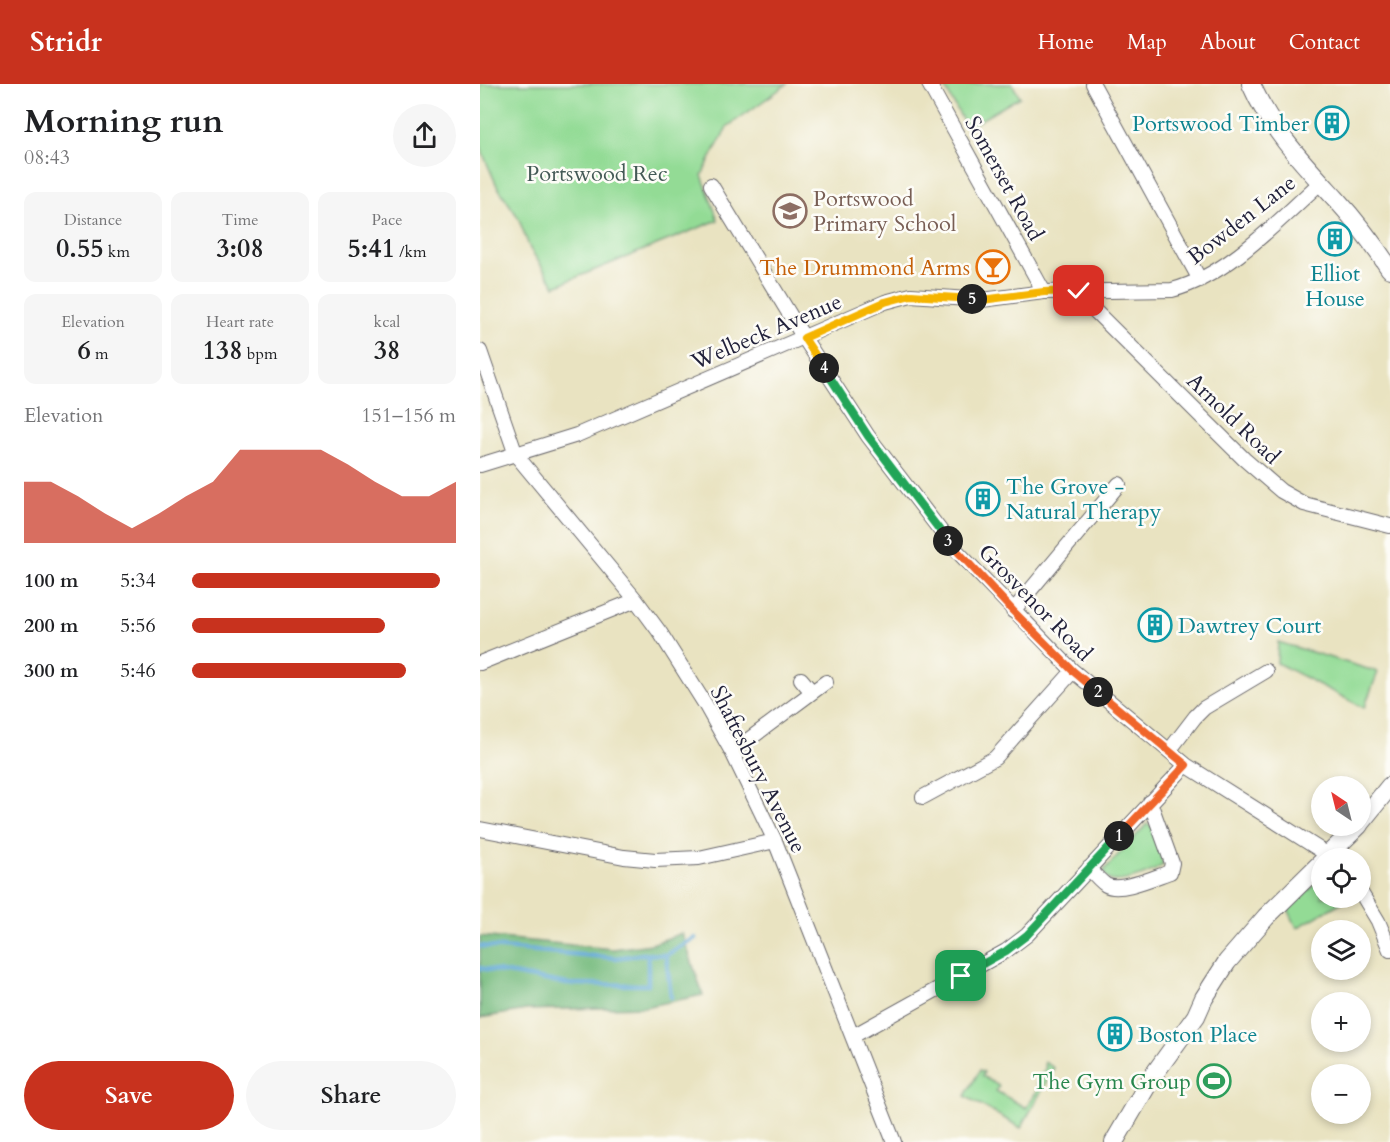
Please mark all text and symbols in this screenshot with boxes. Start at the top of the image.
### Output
text: Stridr [30,23,102,61]
text: Home [1038,28,1094,57]
text: Map [1127,28,1167,57]
text: About [1200,28,1256,57]
text: Contact [1289,28,1360,57]
text: Morning run [24,99,224,144]
button: share [393,104,456,167]
building icon: Portswood Timber [1314,105,1350,141]
place label: Portswood Timber [1132,109,1310,139]
street label: Somerset Road [958,111,1051,246]
text: 08:43 [24,144,70,171]
park label: Portswood Rec [526,159,668,189]
street label: Bowden Lane [1181,168,1302,272]
place label: Portswood Primary School [813,184,957,239]
school or university icon: Portswood Primary School [772,193,808,229]
text: Distance [64,209,122,231]
text: Time [221,209,259,231]
text: Pace [372,209,402,231]
building icon: Elliot House [1317,221,1353,257]
text: 0.55 [56,231,104,266]
text: 3:08 [216,231,264,266]
text: 5:41 [347,231,395,266]
text: km [104,241,130,263]
text: /km [395,241,427,263]
bar icon: The Drummond Arms [975,249,1011,285]
place label: The Drummond Arms [759,253,970,283]
place label: Elliot House [1305,259,1365,314]
pin [1053,265,1104,316]
icon: check [1062,274,1095,307]
pin: 5 [957,284,987,314]
street label: Welbeck Avenue [686,287,846,378]
text: 5 [968,288,976,310]
text: Elevation [61,311,125,333]
text: Heart rate [206,311,274,333]
text: kcal [374,311,400,333]
text: 6 [77,333,91,368]
text: 138 [203,333,243,368]
text: 38 [374,333,400,368]
text: m [91,343,109,365]
text: bpm [243,343,277,365]
pin: 4 [809,353,839,383]
text: 4 [820,357,828,379]
street label: Arnold Road [1180,366,1287,471]
text: Elevation [24,402,103,429]
text: 151–156 m [361,402,456,429]
place label: The Grove - Natural Therapy [1006,472,1162,527]
building icon: The Grove - Natural Therapy [965,481,1001,517]
pin: 3 [933,526,963,556]
text: 3 [944,530,952,552]
street label: Grosvenor Road [972,537,1099,668]
text: 100 m [24,567,79,594]
text: 5:34 [120,567,156,594]
building icon: Dawtrey Court [1137,607,1173,643]
place label: Dawtrey Court [1178,611,1321,641]
text: 200 m [24,612,79,639]
text: 5:56 [120,612,156,639]
text: 300 m [24,657,79,684]
text: 5:46 [120,657,156,684]
pin: 2 [1083,677,1113,707]
street label: Shaftesbury Avenue [703,680,813,858]
text: 2 [1094,681,1102,703]
north arrow [1311,776,1371,836]
map controls [1311,776,1371,1124]
pin: 1 [1104,821,1134,851]
text: 1 [1115,825,1123,847]
button: locate [1311,848,1371,908]
button: layers [1311,920,1371,980]
pin [935,950,986,1001]
icon: arrive [944,959,977,992]
button: + [1311,992,1371,1052]
building icon: Boston Place [1097,1016,1133,1052]
place label: Boston Place [1138,1020,1258,1050]
button: Save [24,1061,234,1130]
button: Share [246,1061,456,1130]
sports icon: The Gym Group [1196,1063,1232,1099]
button: − [1311,1064,1371,1124]
place label: The Gym Group [1032,1067,1191,1097]

